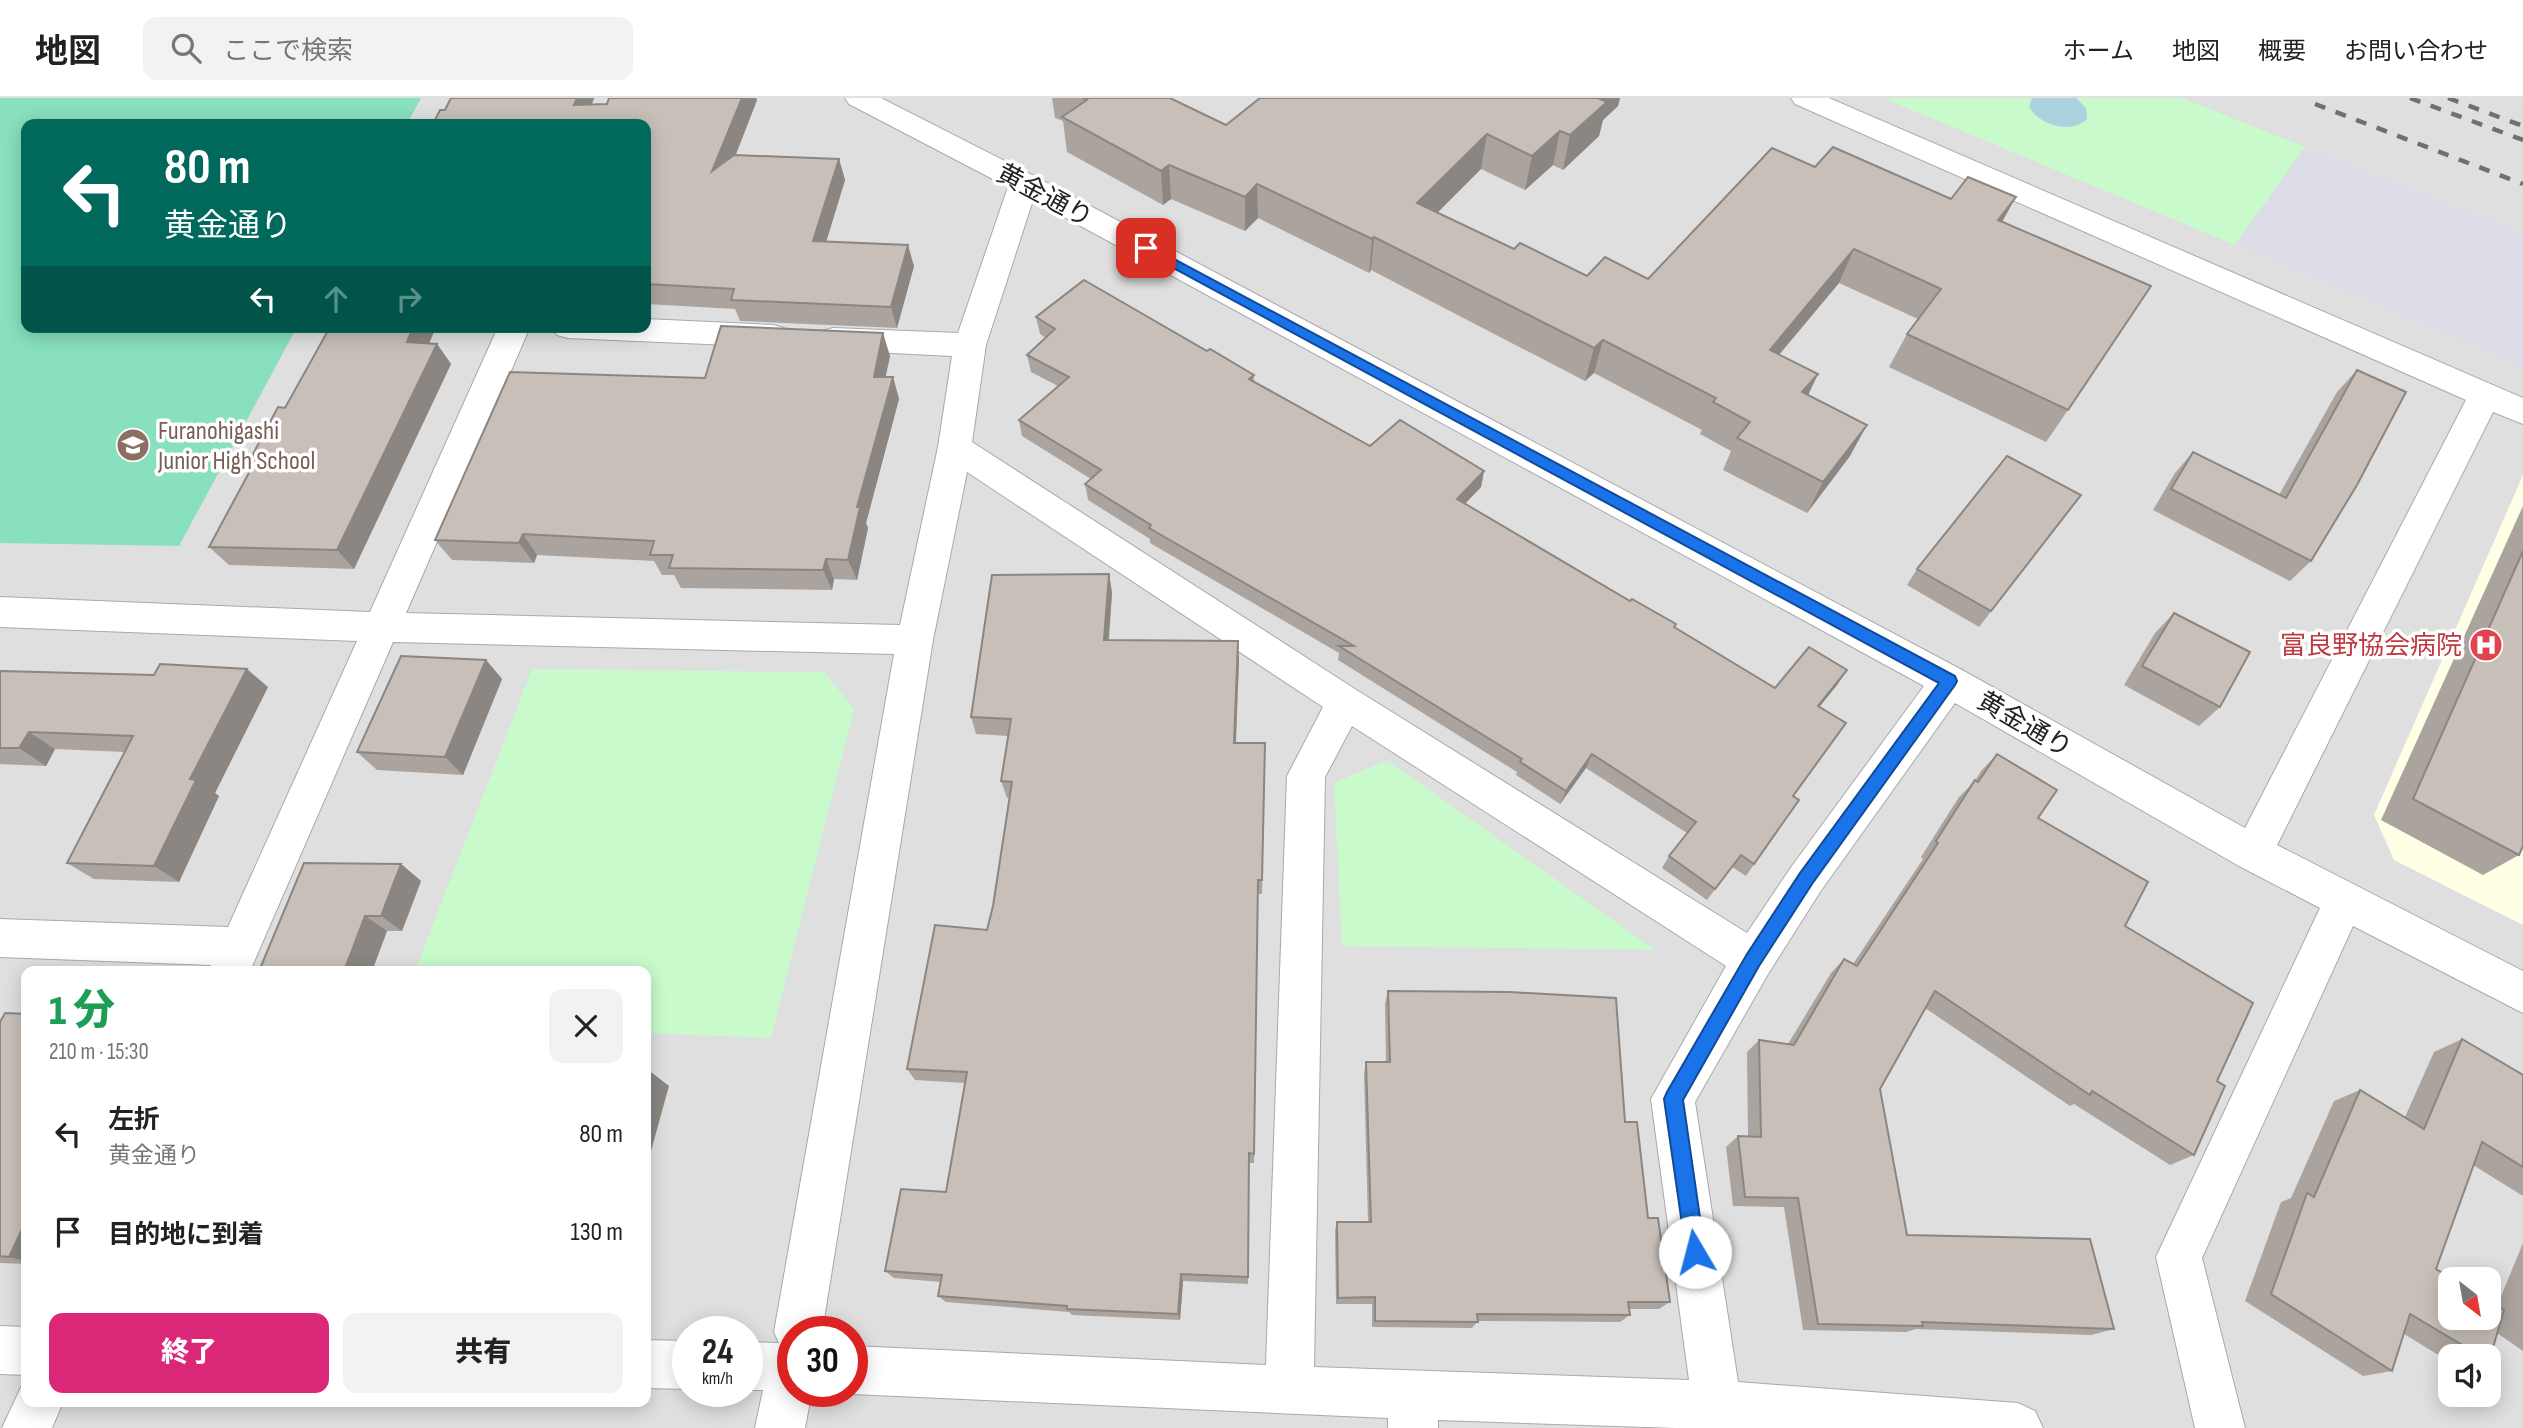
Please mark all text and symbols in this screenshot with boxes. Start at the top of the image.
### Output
search box [143,17,633,80]
icon: search [167,29,205,67]
text: 地図 [35,32,101,72]
text: ここで検索 [223,36,353,67]
text: ホーム [2063,37,2134,66]
text: 地図 [2172,37,2220,66]
text: 概要 [2258,37,2306,66]
text: お問い合わせ [2344,37,2488,66]
text: 80 m [164,139,251,198]
icon: left [49,147,140,238]
street label: 黄金通り [991,158,1097,234]
text: 黄金通り [164,207,292,246]
pin [1116,218,1176,278]
icon: arrive [1127,229,1165,267]
icon: left [244,280,282,318]
icon: ahead [317,280,355,318]
icon: right [390,280,428,318]
place label: Furanohigashi Junior High School [157,416,315,477]
school or university icon: Furanohigashi Junior High School [114,426,152,464]
hospital icon: 富良野協会病院 [2467,626,2505,664]
place label: 富良野協会病院 [2280,631,2462,662]
street label: 黄金通り [1971,686,2077,765]
text: 1 分 [49,986,115,1037]
button: close [549,989,623,1063]
text: 210 m · 15:30 [49,1038,149,1066]
text: 左折 [108,1105,160,1136]
icon: left [49,1115,87,1153]
text: 80 m [579,1119,623,1150]
text: 黄金通り [108,1142,200,1170]
icon: arrive [49,1213,87,1251]
position arrow [1658,1215,1732,1289]
text: 130 m [571,1217,623,1248]
text: 目的地に到着 [108,1220,264,1251]
north arrow [2438,1267,2501,1330]
map controls [2438,1267,2501,1407]
button: 終了 [49,1313,329,1393]
button: 共有 [343,1313,623,1393]
speed limit sign: 30 [777,1316,868,1407]
text: 24 [702,1331,733,1374]
button: sound [2438,1344,2501,1407]
text: km/h [702,1368,733,1389]

